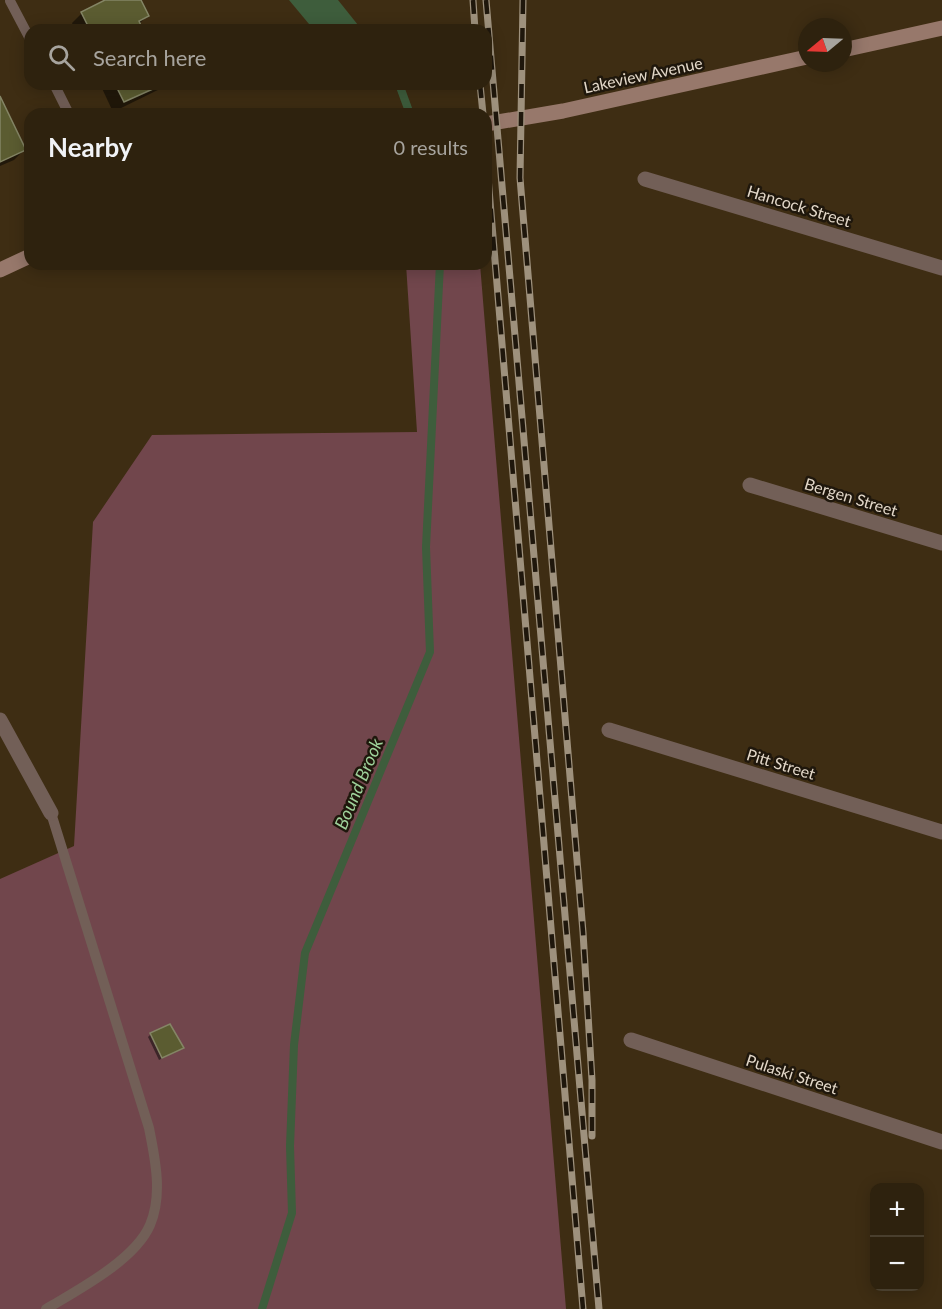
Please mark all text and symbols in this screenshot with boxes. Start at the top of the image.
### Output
north arrow [798,18,852,72]
search box [24,24,492,90]
icon: search [45,41,78,74]
text: Search here [93,44,206,71]
street label: Lakeview Avenue [582,53,704,96]
text: Nearby [48,131,133,163]
text: 0 results [393,135,468,159]
street label: Hancock Street [745,181,854,230]
street label: Bergen Street [802,473,900,520]
water label: Bound Brook [329,734,387,832]
street label: Pitt Street [745,744,818,783]
street label: Pulaski Street [744,1050,841,1097]
map controls [870,1183,924,1291]
button: + [870,1183,924,1237]
button: − [870,1237,924,1291]

